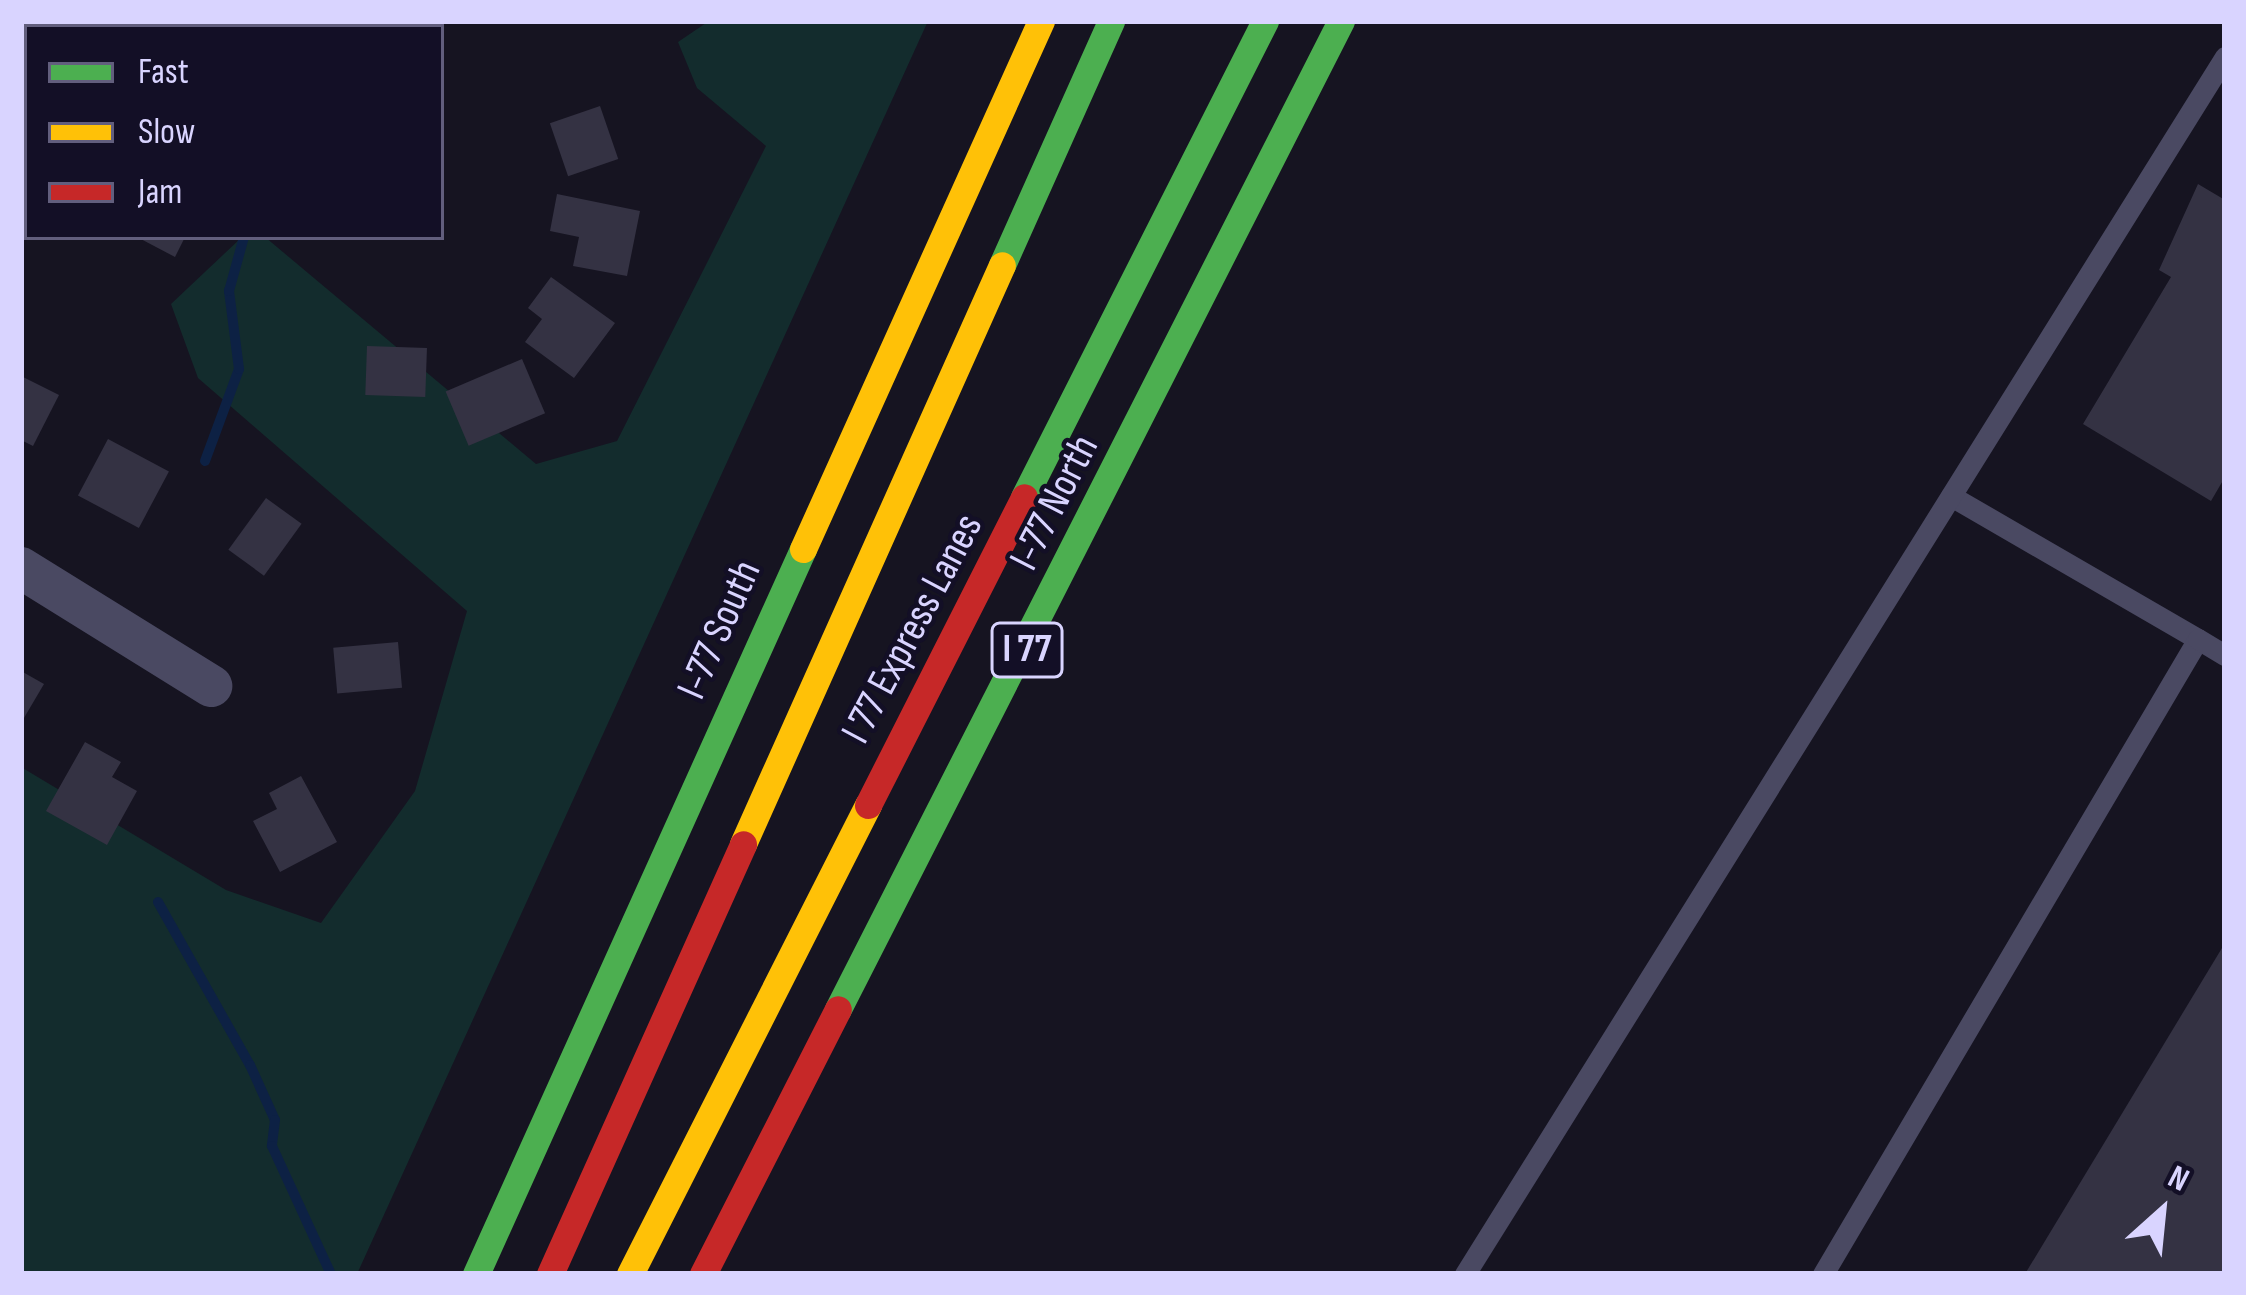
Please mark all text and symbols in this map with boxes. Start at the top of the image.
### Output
legend [24,24,444,240]
text: Fast [138,51,189,94]
text: Slow [138,111,195,154]
text: Jam [138,171,182,214]
street label: I-77 North [1000,427,1110,579]
street label: I 77 Express Lanes [832,506,994,752]
street label: I-77 South [667,553,773,707]
road number: I 77 [988,617,1066,683]
north arrow [2102,1151,2222,1271]
text: N [2161,1157,2195,1201]

